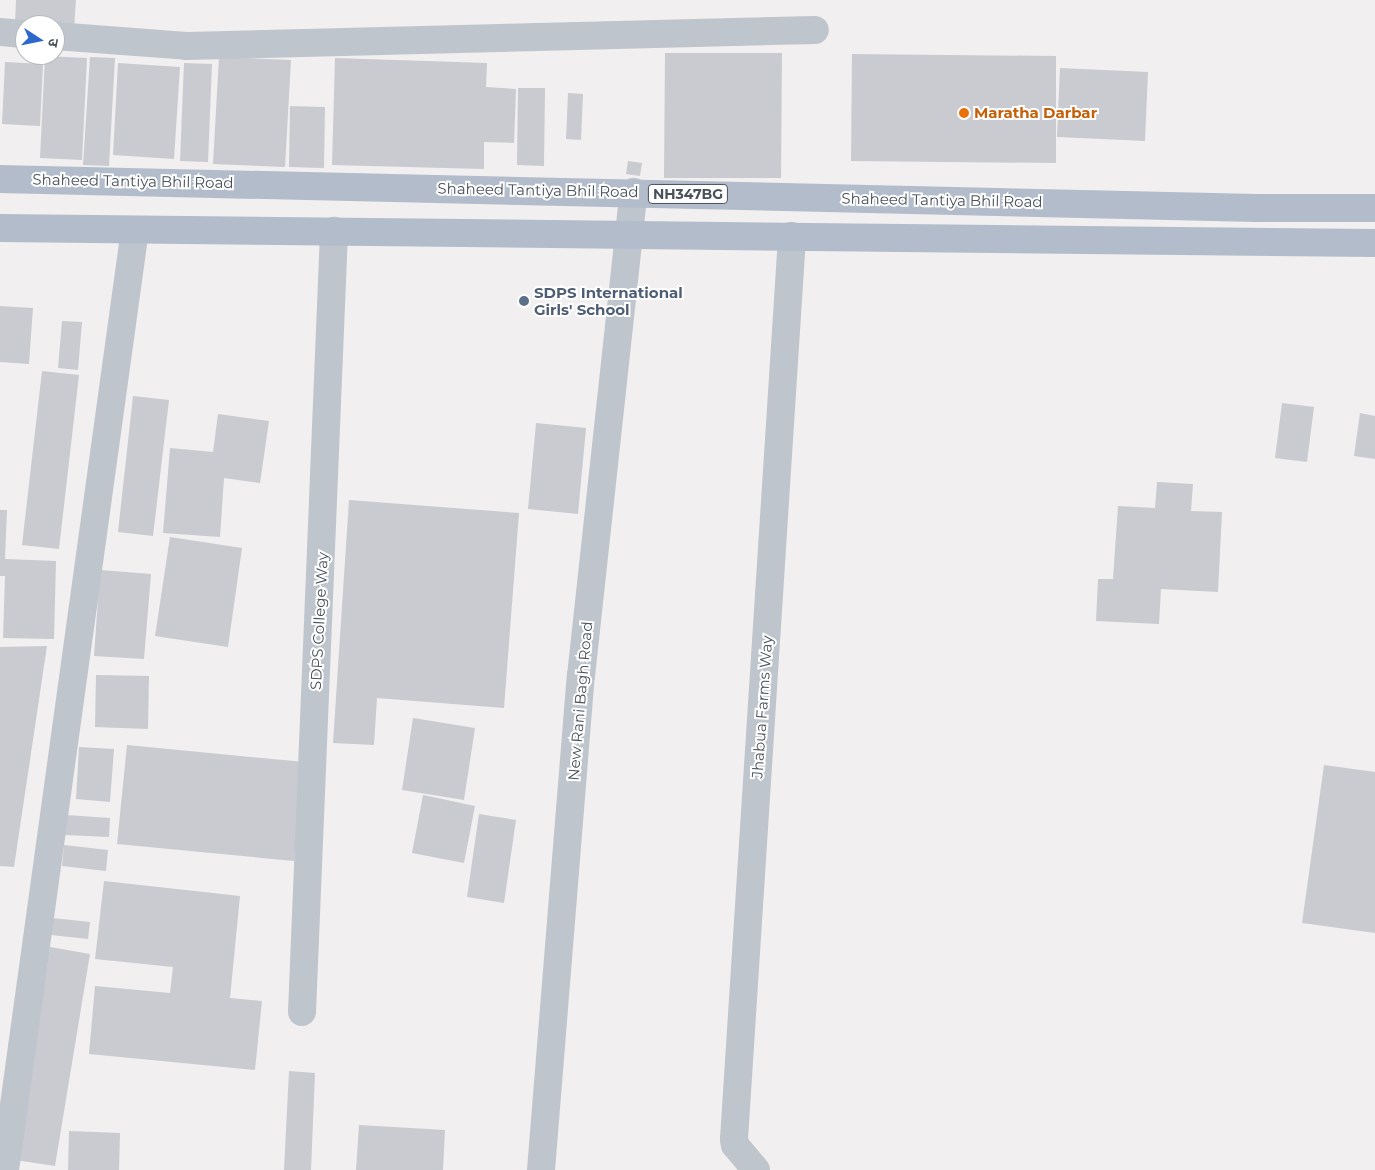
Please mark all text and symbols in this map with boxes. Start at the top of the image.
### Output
north arrow [15,15,65,65]
text: उ [44,37,63,48]
place label: Maratha Darbar [974,104,1097,122]
marker: Maratha Darbar [958,107,970,119]
street label: Shaheed Tantiya Bhil Road [32,170,234,192]
street label: Shaheed Tantiya Bhil Road [437,179,639,201]
road number: NH347BG [647,182,729,205]
street label: Shaheed Tantiya Bhil Road [841,189,1043,211]
place label: SDPS International Girls' School [534,283,683,318]
marker: SDPS International Girls' School [518,295,530,307]
street label: SDPS College Way [306,552,332,690]
street label: New Rani Bagh Road [564,621,596,781]
street label: Jhabua Farms Way [748,635,776,779]

